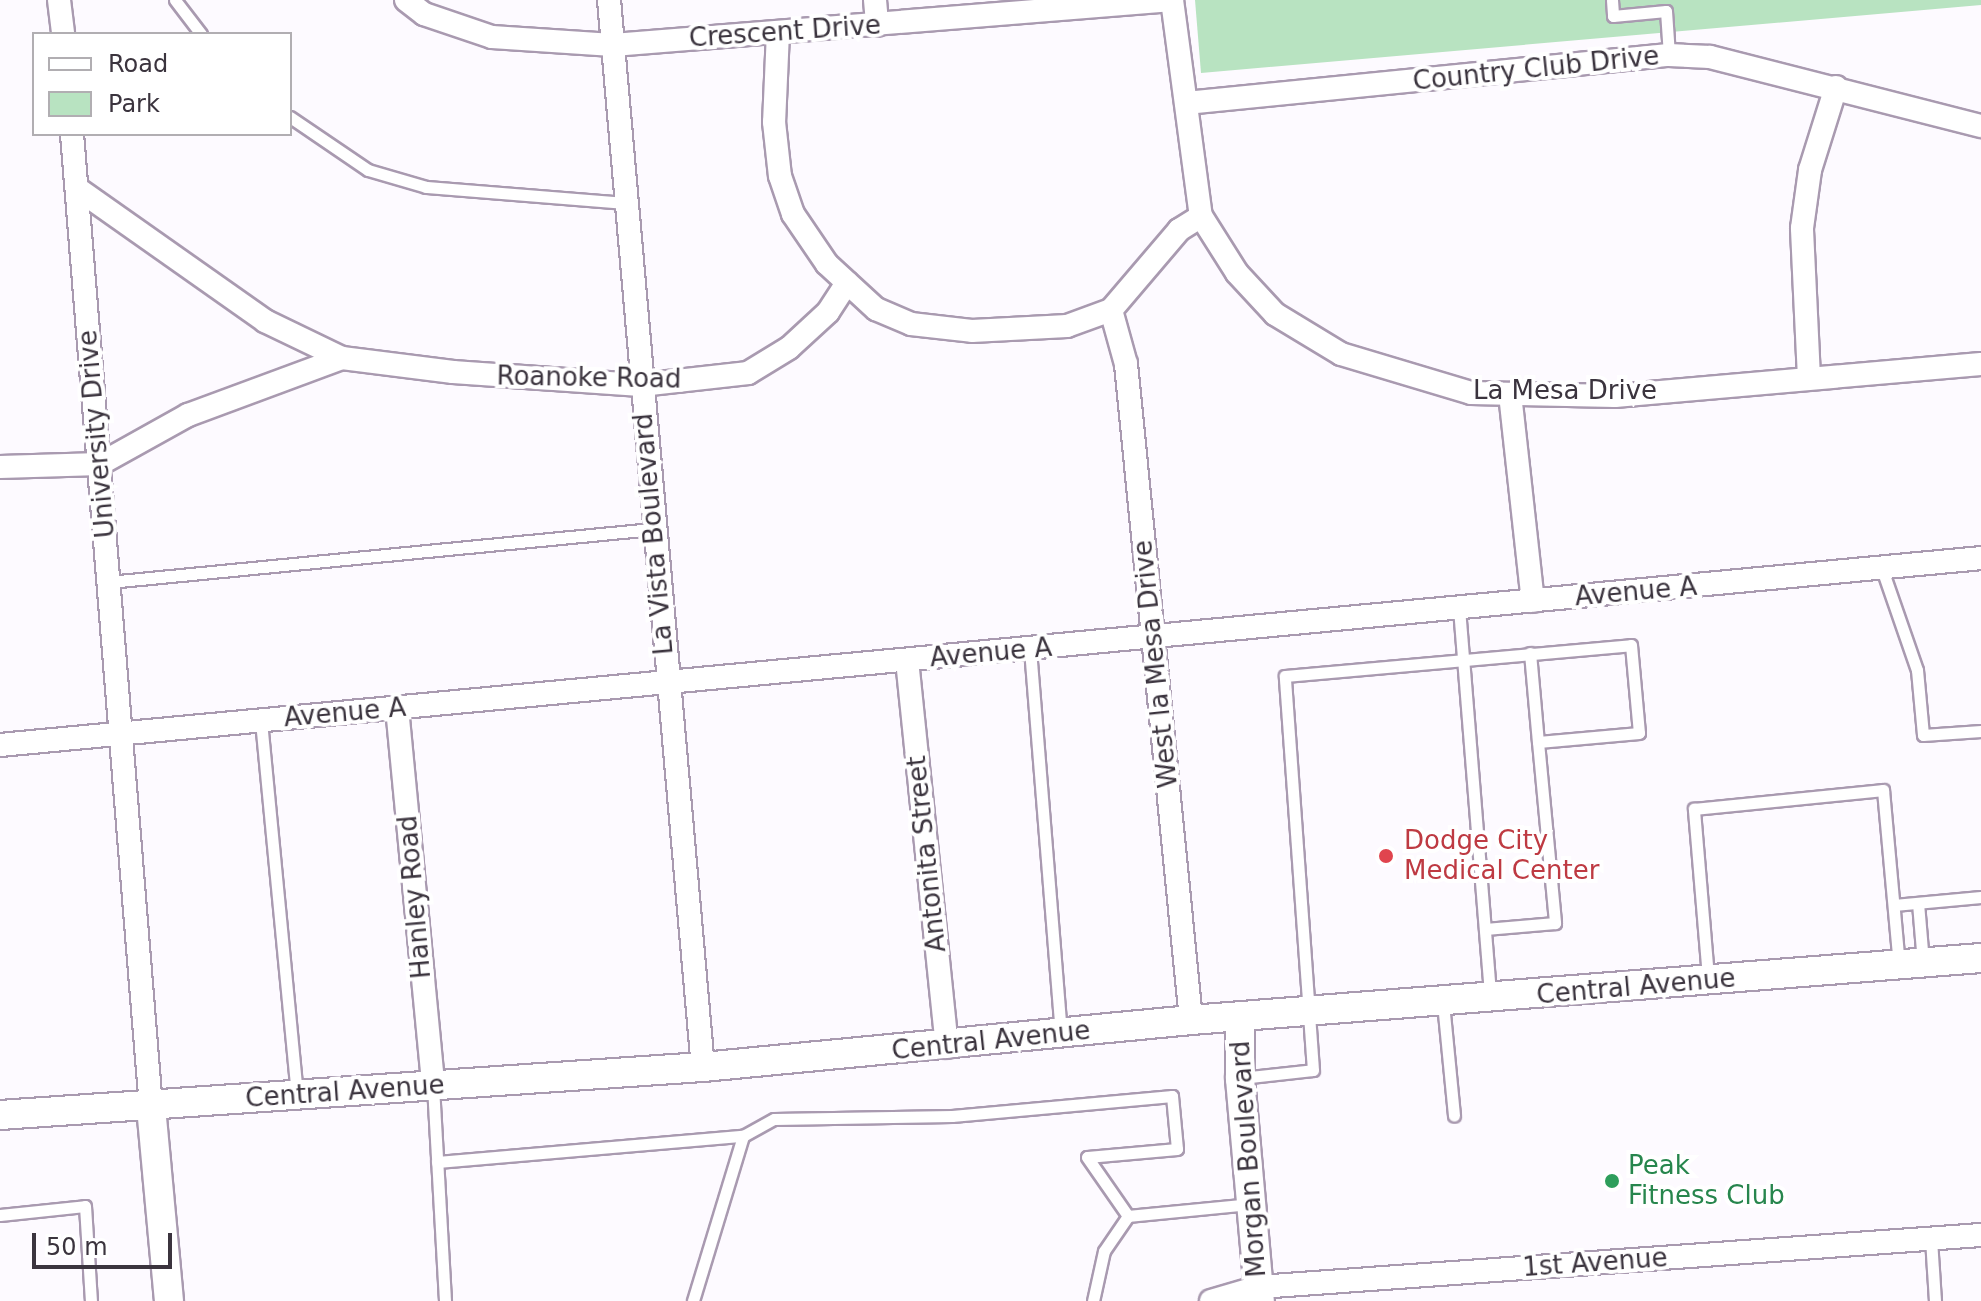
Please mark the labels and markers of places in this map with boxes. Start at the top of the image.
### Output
place label: Dodge City Medical Center [1404,825,1599,886]
marker: Dodge City Medical Center [1375,845,1397,867]
place label: Peak Fitness Club [1628,1150,1785,1212]
marker: Peak Fitness Club [1603,1172,1621,1190]

